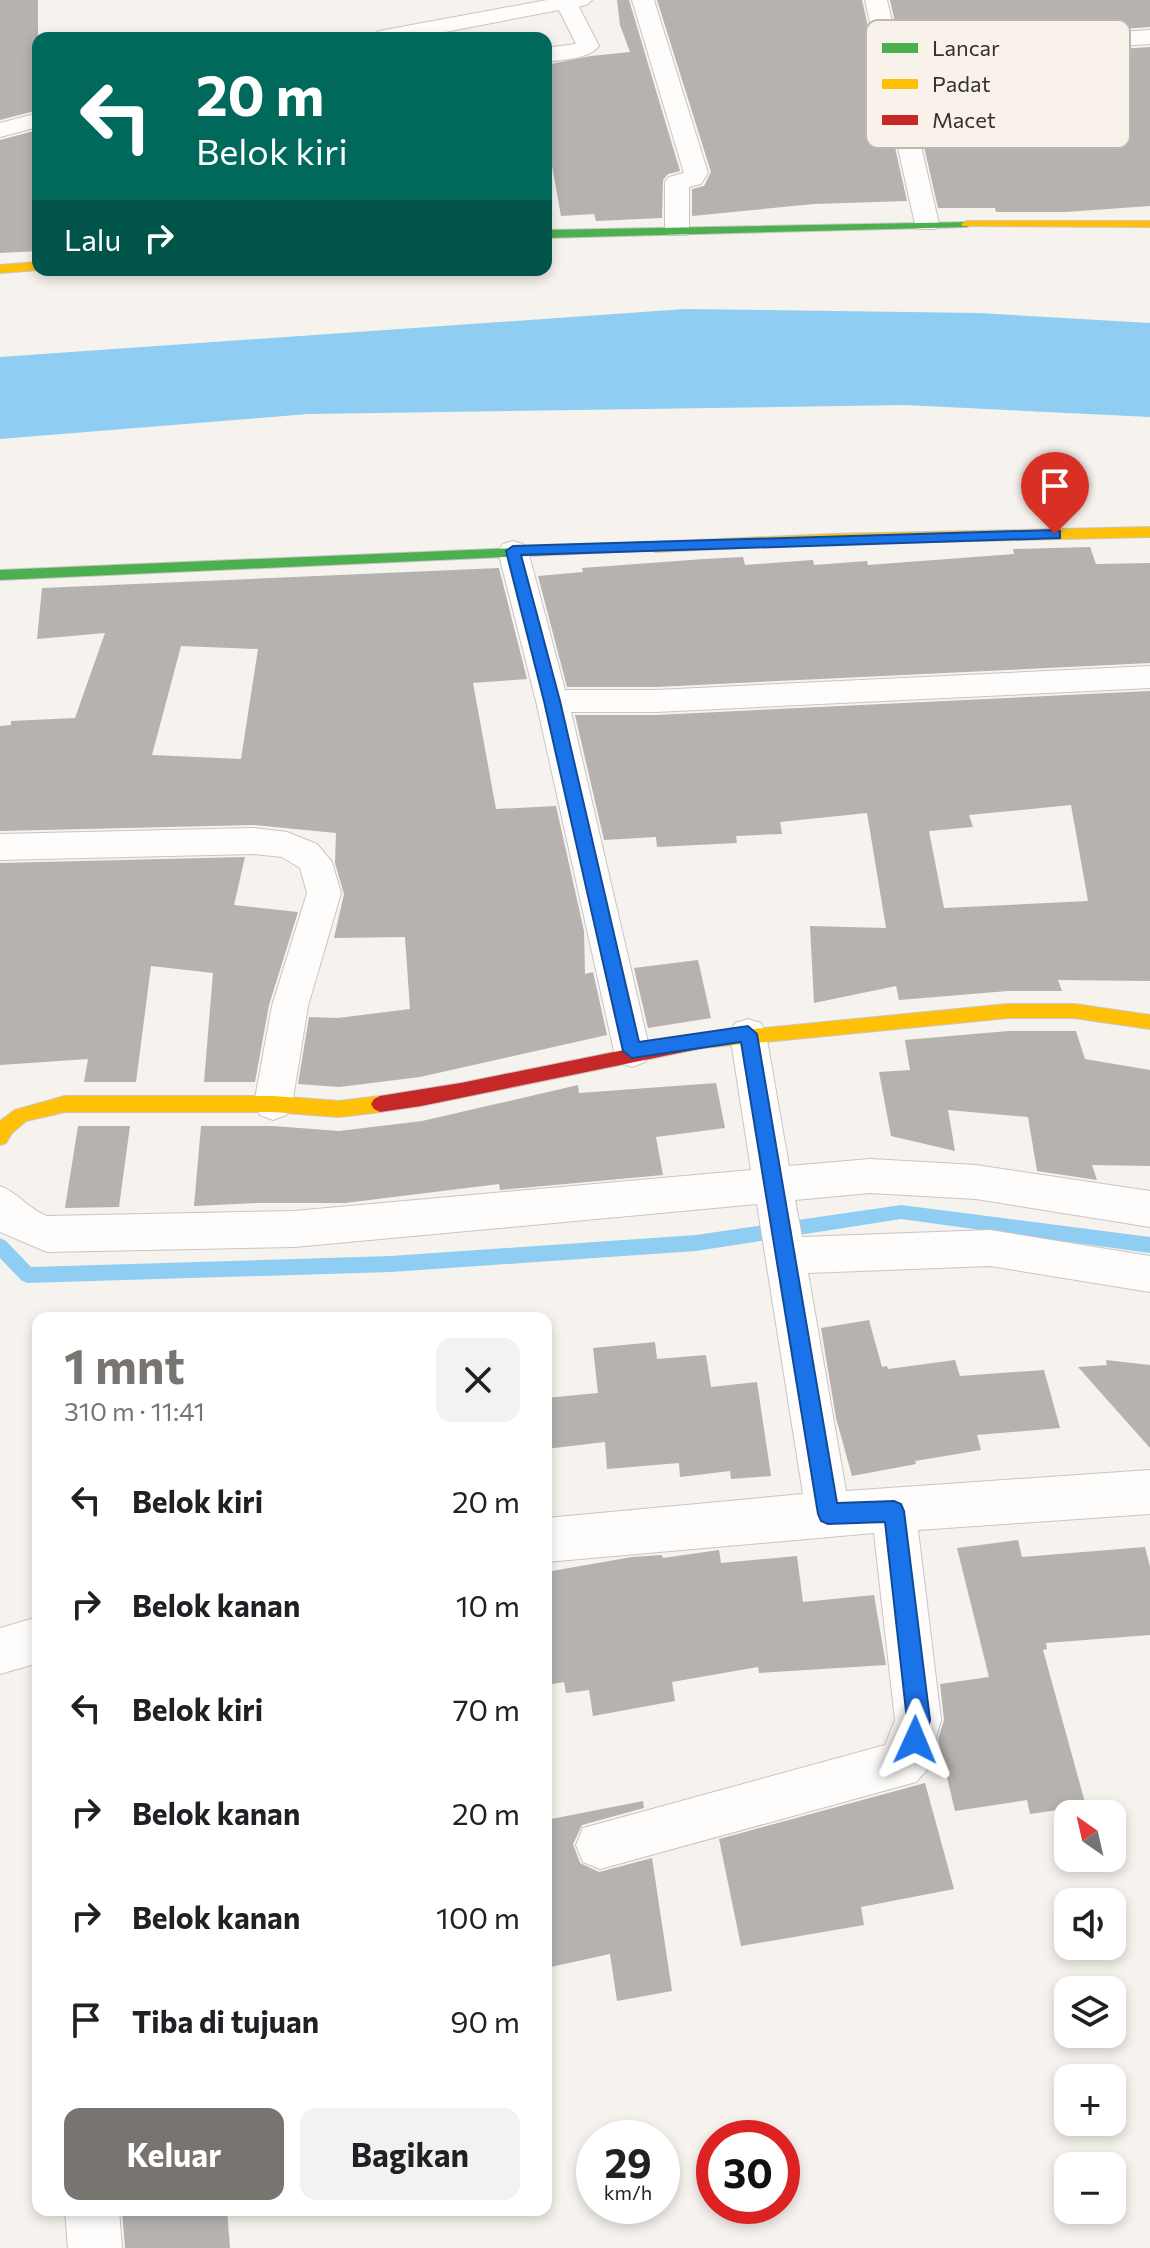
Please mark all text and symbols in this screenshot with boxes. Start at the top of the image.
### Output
legend [866,20,1130,148]
text: Lancar [932,34,1000,61]
text: 20 m [196,59,324,128]
icon: left [64,64,168,168]
text: Padat [932,70,991,97]
text: Macet [932,106,996,133]
text: Belok kiri [196,128,348,172]
icon: right [137,216,181,260]
text: Lalu [64,220,121,257]
pin [1021,452,1089,534]
icon: arrive [1033,464,1077,508]
text: 1 mnt [64,1335,185,1394]
button: close [436,1338,520,1422]
text: 310 m · 11:41 [64,1395,205,1426]
icon: left [64,1478,108,1522]
text: Belok kiri [132,1482,263,1519]
text: 20 m [452,1482,520,1519]
icon: right [64,1582,108,1626]
text: Belok kanan [132,1586,300,1623]
text: 10 m [456,1586,520,1623]
icon: left [64,1686,108,1730]
text: Belok kiri [132,1690,263,1727]
text: 70 m [453,1690,520,1727]
position arrow [873,1698,957,1782]
icon: right [64,1790,108,1834]
text: Belok kanan [132,1794,300,1831]
text: 20 m [452,1794,520,1831]
north arrow [1054,1800,1126,1872]
map controls [1054,1800,1126,2224]
button: sound [1054,1888,1126,1960]
icon: right [64,1894,108,1938]
text: Belok kanan [132,1898,300,1935]
text: 100 m [436,1898,520,1935]
button: layers [1054,1976,1126,2048]
icon: arrive [64,1998,108,2042]
text: Tiba di tujuan [132,2002,319,2039]
text: 90 m [450,2002,520,2039]
button: + [1054,2064,1126,2136]
button: Keluar [64,2108,284,2200]
button: Bagikan [300,2108,520,2200]
speed limit sign: 30 [696,2120,800,2224]
text: 29 [604,2137,652,2186]
button: − [1054,2152,1126,2224]
text: km/h [604,2180,652,2204]

